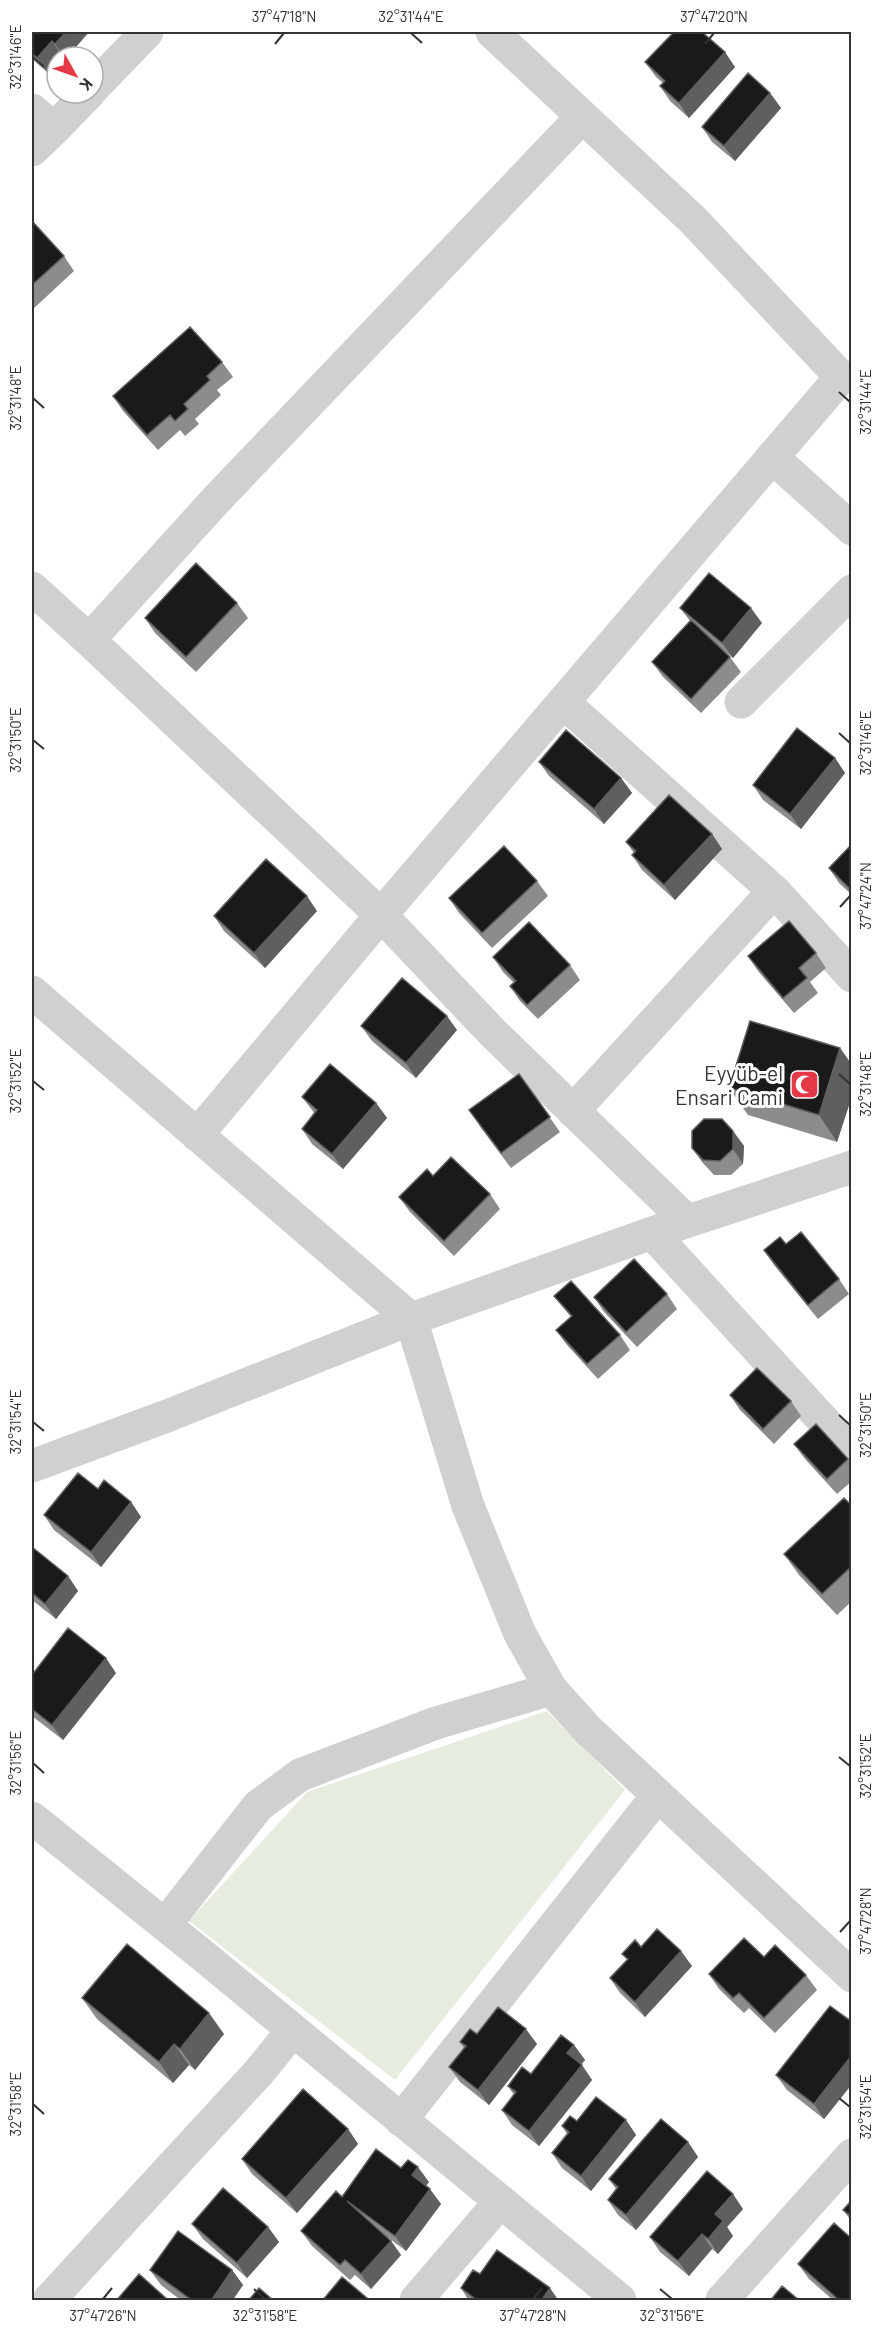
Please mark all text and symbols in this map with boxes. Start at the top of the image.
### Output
text: 37°47'18"N [252,7,316,25]
text: 32°31'44"E [378,7,444,25]
text: 37°47'20"N [680,7,748,25]
text: 32°31'46"E [6,24,24,90]
north arrow [45,45,105,105]
text: K [76,75,97,95]
text: 32°31'48"E [6,365,24,431]
text: 32°31'44"E [856,369,874,435]
text: 32°31'50"E [6,707,24,773]
text: 32°31'46"E [856,710,874,776]
text: 37°47'24"N [856,862,874,930]
text: 32°31'52"E [6,1048,24,1114]
text: 32°31'48"E [856,1051,874,1117]
place label: Eyyüb-el Ensari Cami [675,1060,783,1109]
mosque icon: Eyyüb-el Ensari Cami [788,1068,820,1100]
text: 32°31'54"E [6,1389,24,1455]
text: 32°31'50"E [856,1392,874,1458]
text: 32°31'56"E [6,1731,24,1795]
text: 32°31'52"E [856,1733,874,1799]
text: 37°47'28"N [856,1887,874,1955]
text: 32°31'58"E [6,2072,24,2136]
text: 32°31'54"E [856,2074,874,2140]
text: 37°47'26"N [69,2306,137,2324]
text: 32°31'58"E [233,2306,297,2324]
text: 37°47'28"N [499,2306,567,2324]
text: 32°31'56"E [640,2306,704,2324]

